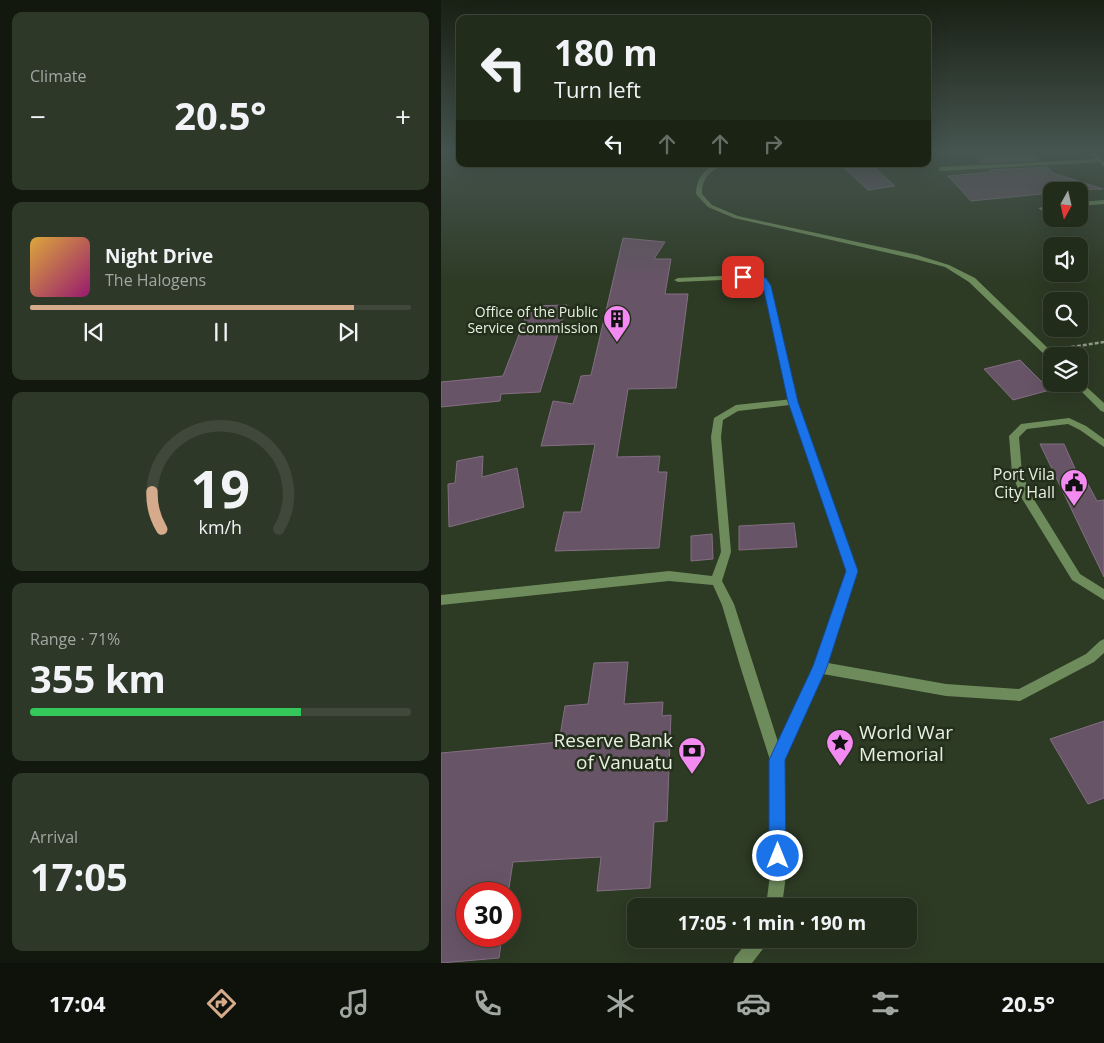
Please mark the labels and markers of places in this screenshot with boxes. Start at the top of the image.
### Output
pin [722,256,764,298]
place label: Office of the Public Service Commission [467,302,598,337]
building icon: Office of the Public Service Commission [602,304,632,343]
place label: Port Vila City Hall [993,463,1055,503]
public building icon: Port Vila City Hall [1059,468,1089,507]
place label: World War Memorial [859,719,953,767]
place label: Reserve Bank of Vanuatu [554,727,673,775]
place icon: World War Memorial [825,728,855,767]
bank icon: Reserve Bank of Vanuatu [677,736,707,775]

